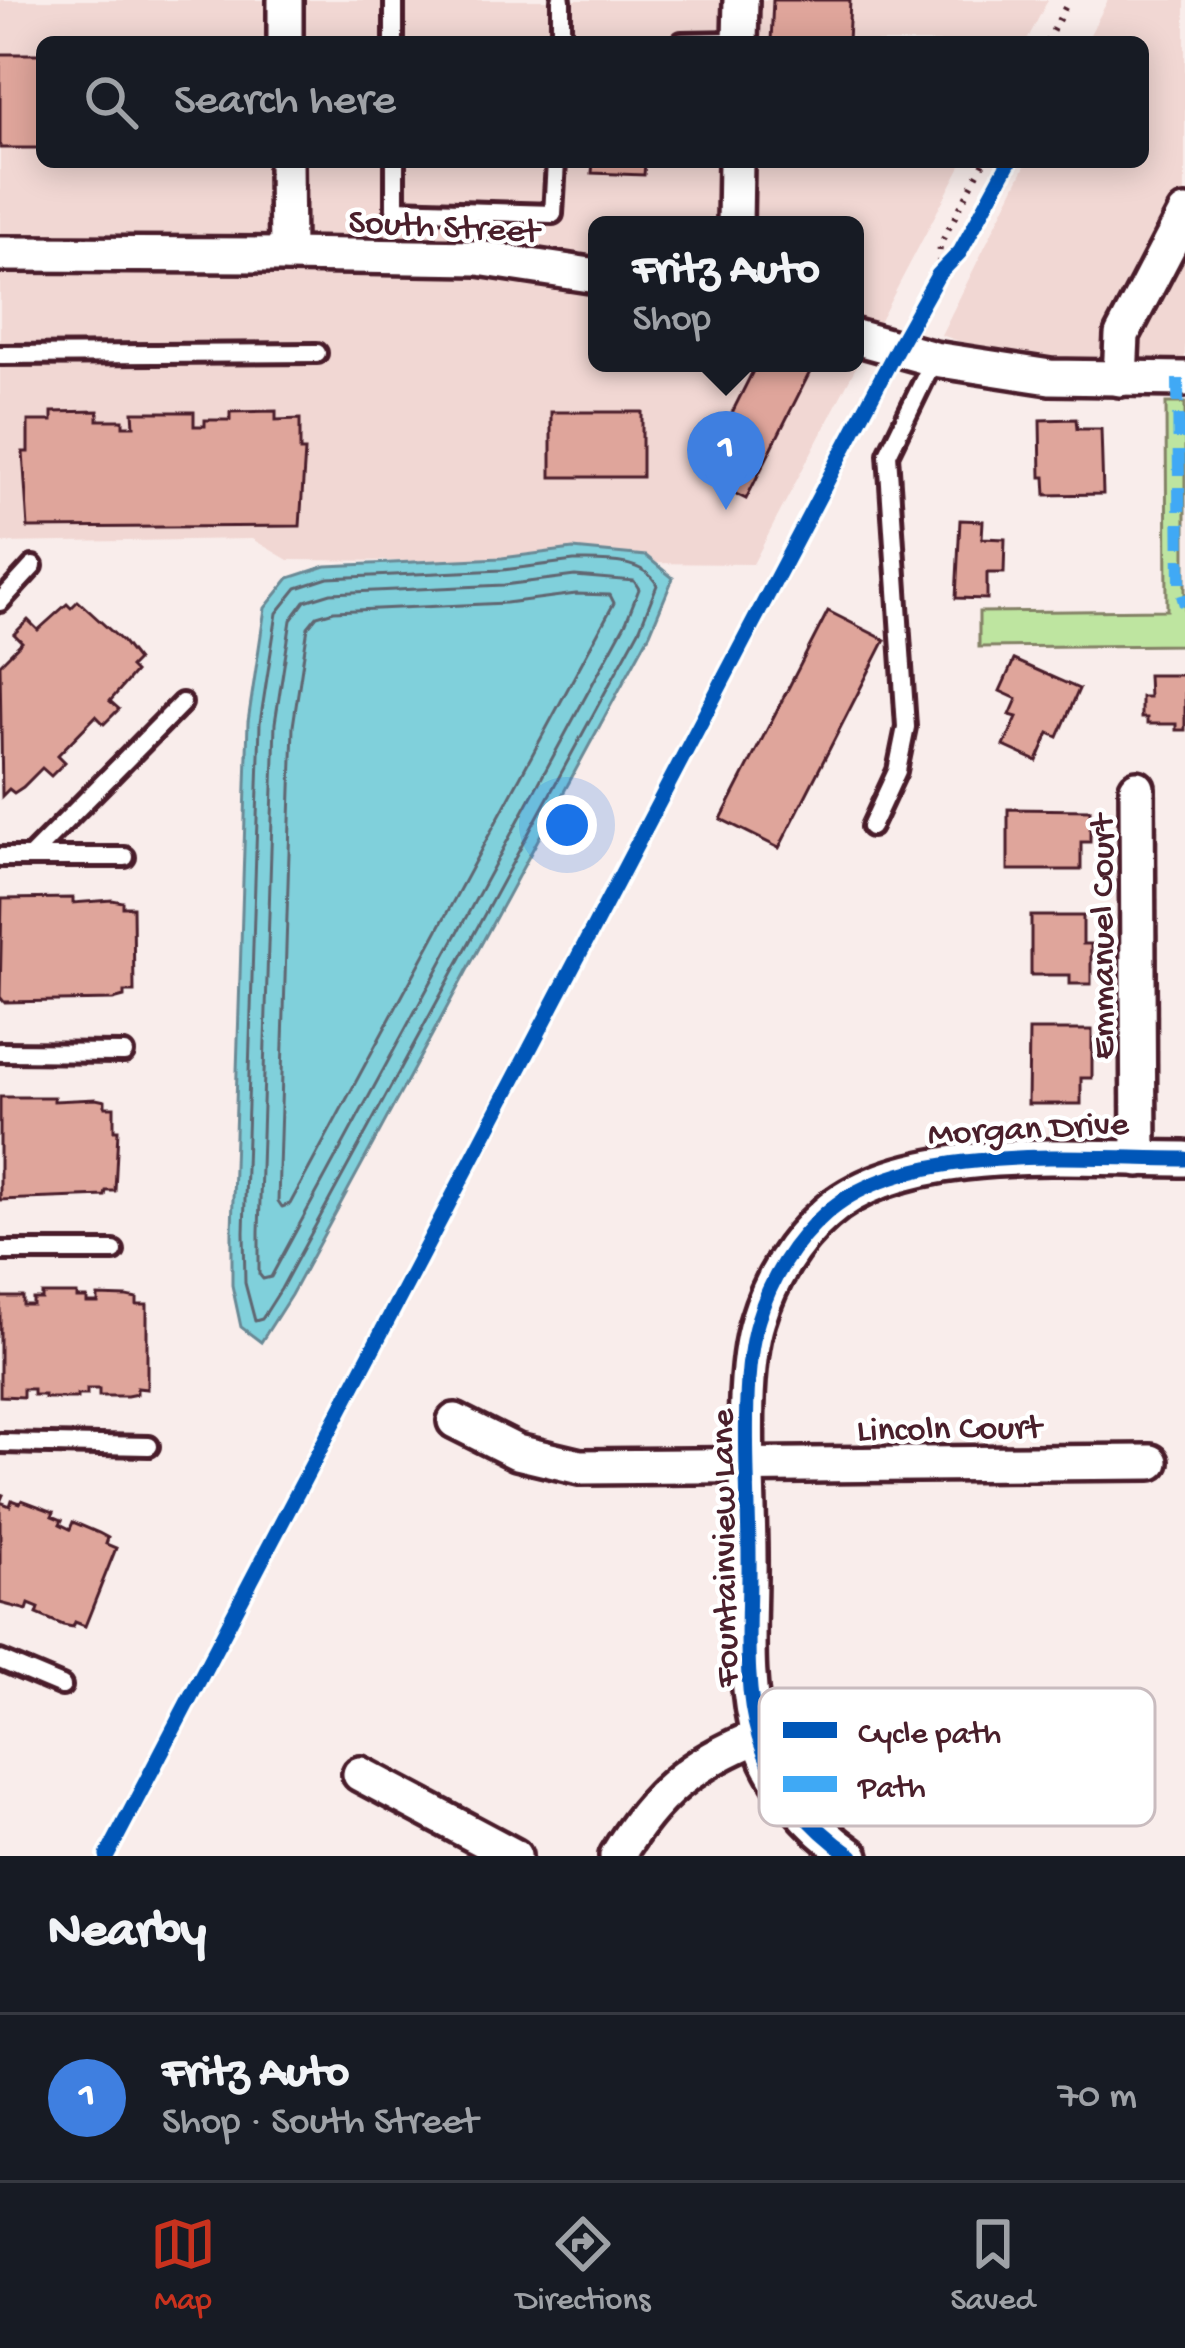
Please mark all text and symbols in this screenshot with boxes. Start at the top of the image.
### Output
search box [36,36,1149,168]
icon: search [78,69,144,135]
text: Search here [174,76,396,129]
street label: South Street [347,203,543,256]
popup [588,216,864,372]
text: Fritz Auto [633,245,820,298]
text: Shop [633,298,711,344]
pin: 1 [687,411,765,510]
your location [537,795,597,855]
street label: Emmanuel Court [1084,811,1127,1060]
street label: Morgan Drive [927,1105,1130,1158]
street label: Fountainview Lane [704,1408,751,1688]
street label: Lincoln Court [856,1408,1045,1455]
legend [759,1688,1155,1826]
text: Cycle path [858,1717,1001,1755]
text: Path [857,1771,926,1809]
text: Nearby [48,1904,206,1964]
text: Fritz Auto [162,2048,349,2101]
text: 1 [79,2075,95,2121]
text: 70 m [1058,2075,1137,2121]
text: Shop · South Street [162,2101,478,2147]
tab: Map [150,2211,216,2321]
tab: Directions [516,2211,650,2321]
tab: Saved [950,2211,1035,2321]

